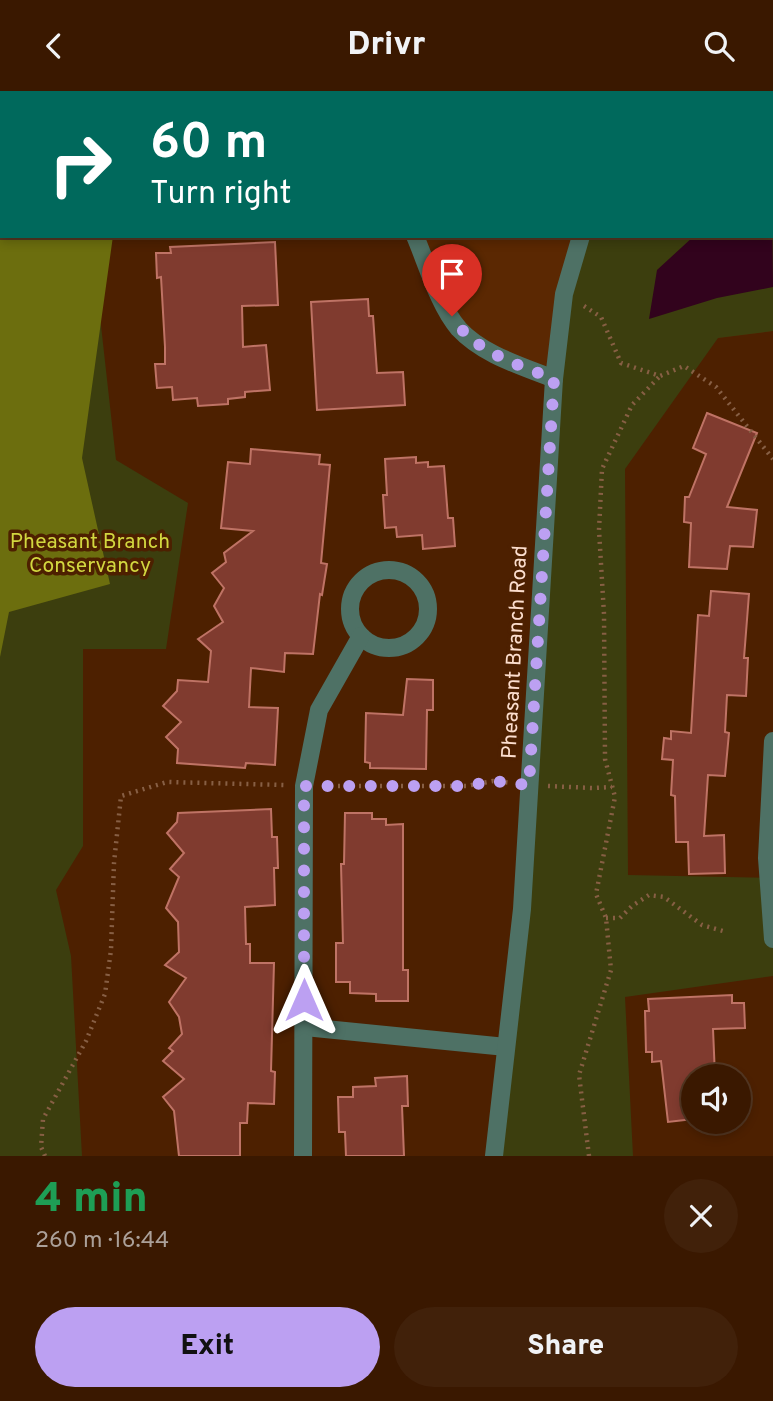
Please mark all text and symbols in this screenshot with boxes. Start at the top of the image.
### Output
text: Drivr [348,26,425,66]
icon: back [35,27,73,65]
icon: search [700,27,738,65]
text: 60 m [150,114,268,176]
icon: right [35,119,126,210]
text: Turn right [150,175,292,215]
pin [422,244,482,316]
icon: arrive [433,255,471,293]
park label: Pheasant Branch Conservancy [10,529,170,580]
street label: Pheasant Branch Road [496,545,535,760]
position arrow [267,963,341,1037]
map controls [681,1064,751,1134]
button: sound [681,1064,751,1134]
text: 4 min [35,1174,148,1227]
button: close [664,1179,738,1253]
text: 260 m · 16:44 [35,1227,169,1256]
button: Exit [35,1307,380,1387]
button: Share [394,1307,738,1387]

